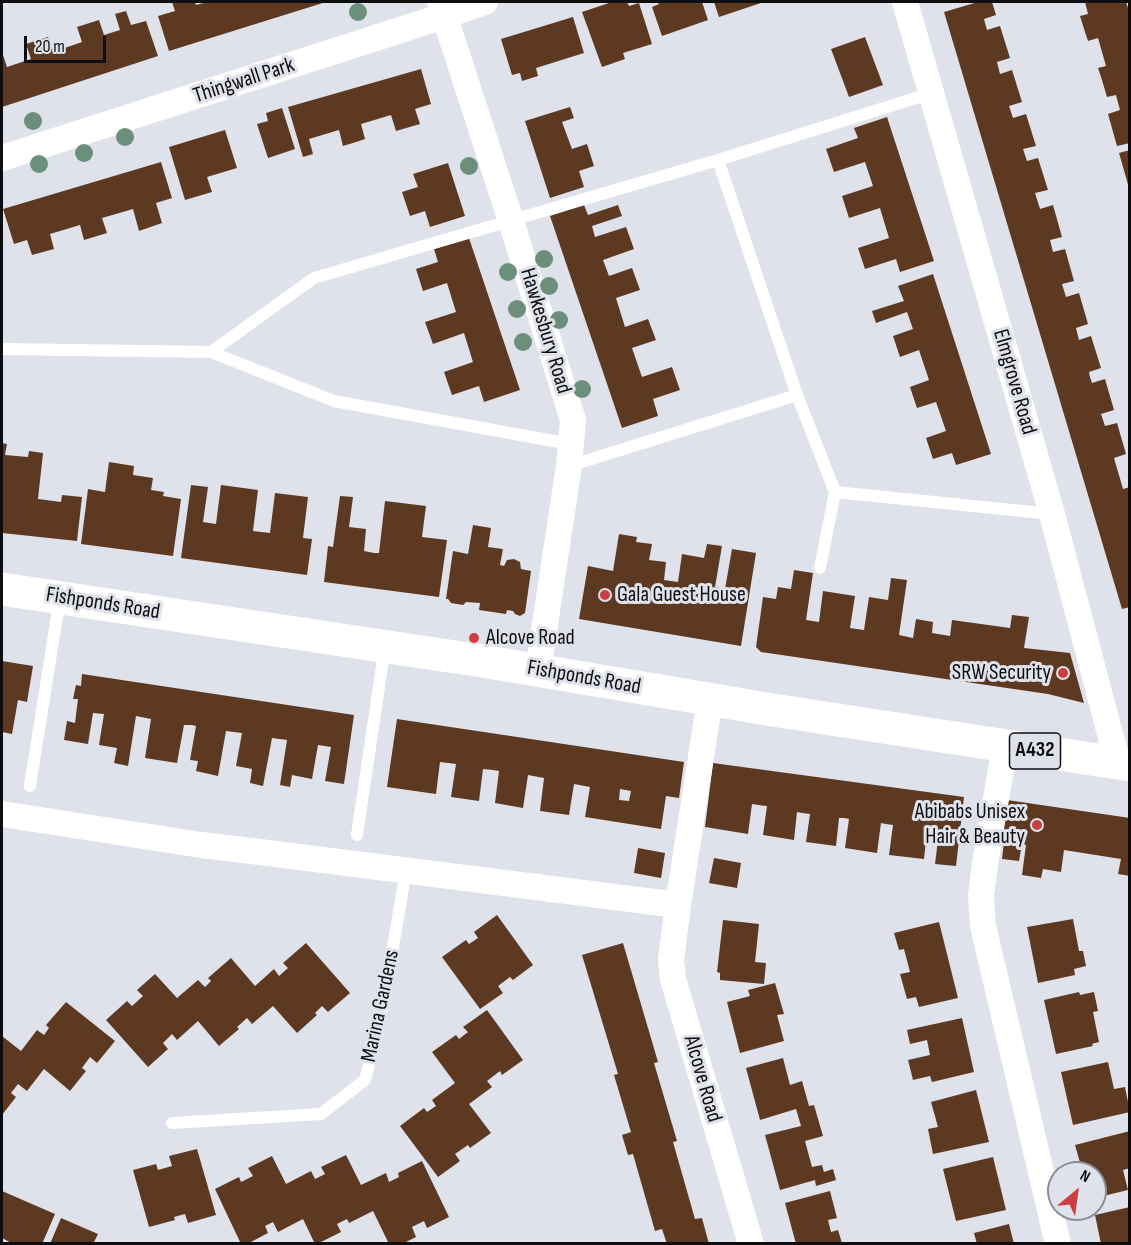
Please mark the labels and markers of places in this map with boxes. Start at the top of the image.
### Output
place label: Gala Guest House [617,582,746,608]
marker: Gala Guest House [598,588,612,602]
place label: Alcove Road [486,625,575,651]
marker: Alcove Road [467,631,481,645]
place label: SRW Security [952,660,1051,686]
marker: SRW Security [1056,666,1070,680]
place label: Abibabs Unisex Hair & Beauty [915,799,1025,850]
marker: Abibabs Unisex Hair & Beauty [1030,818,1044,832]

